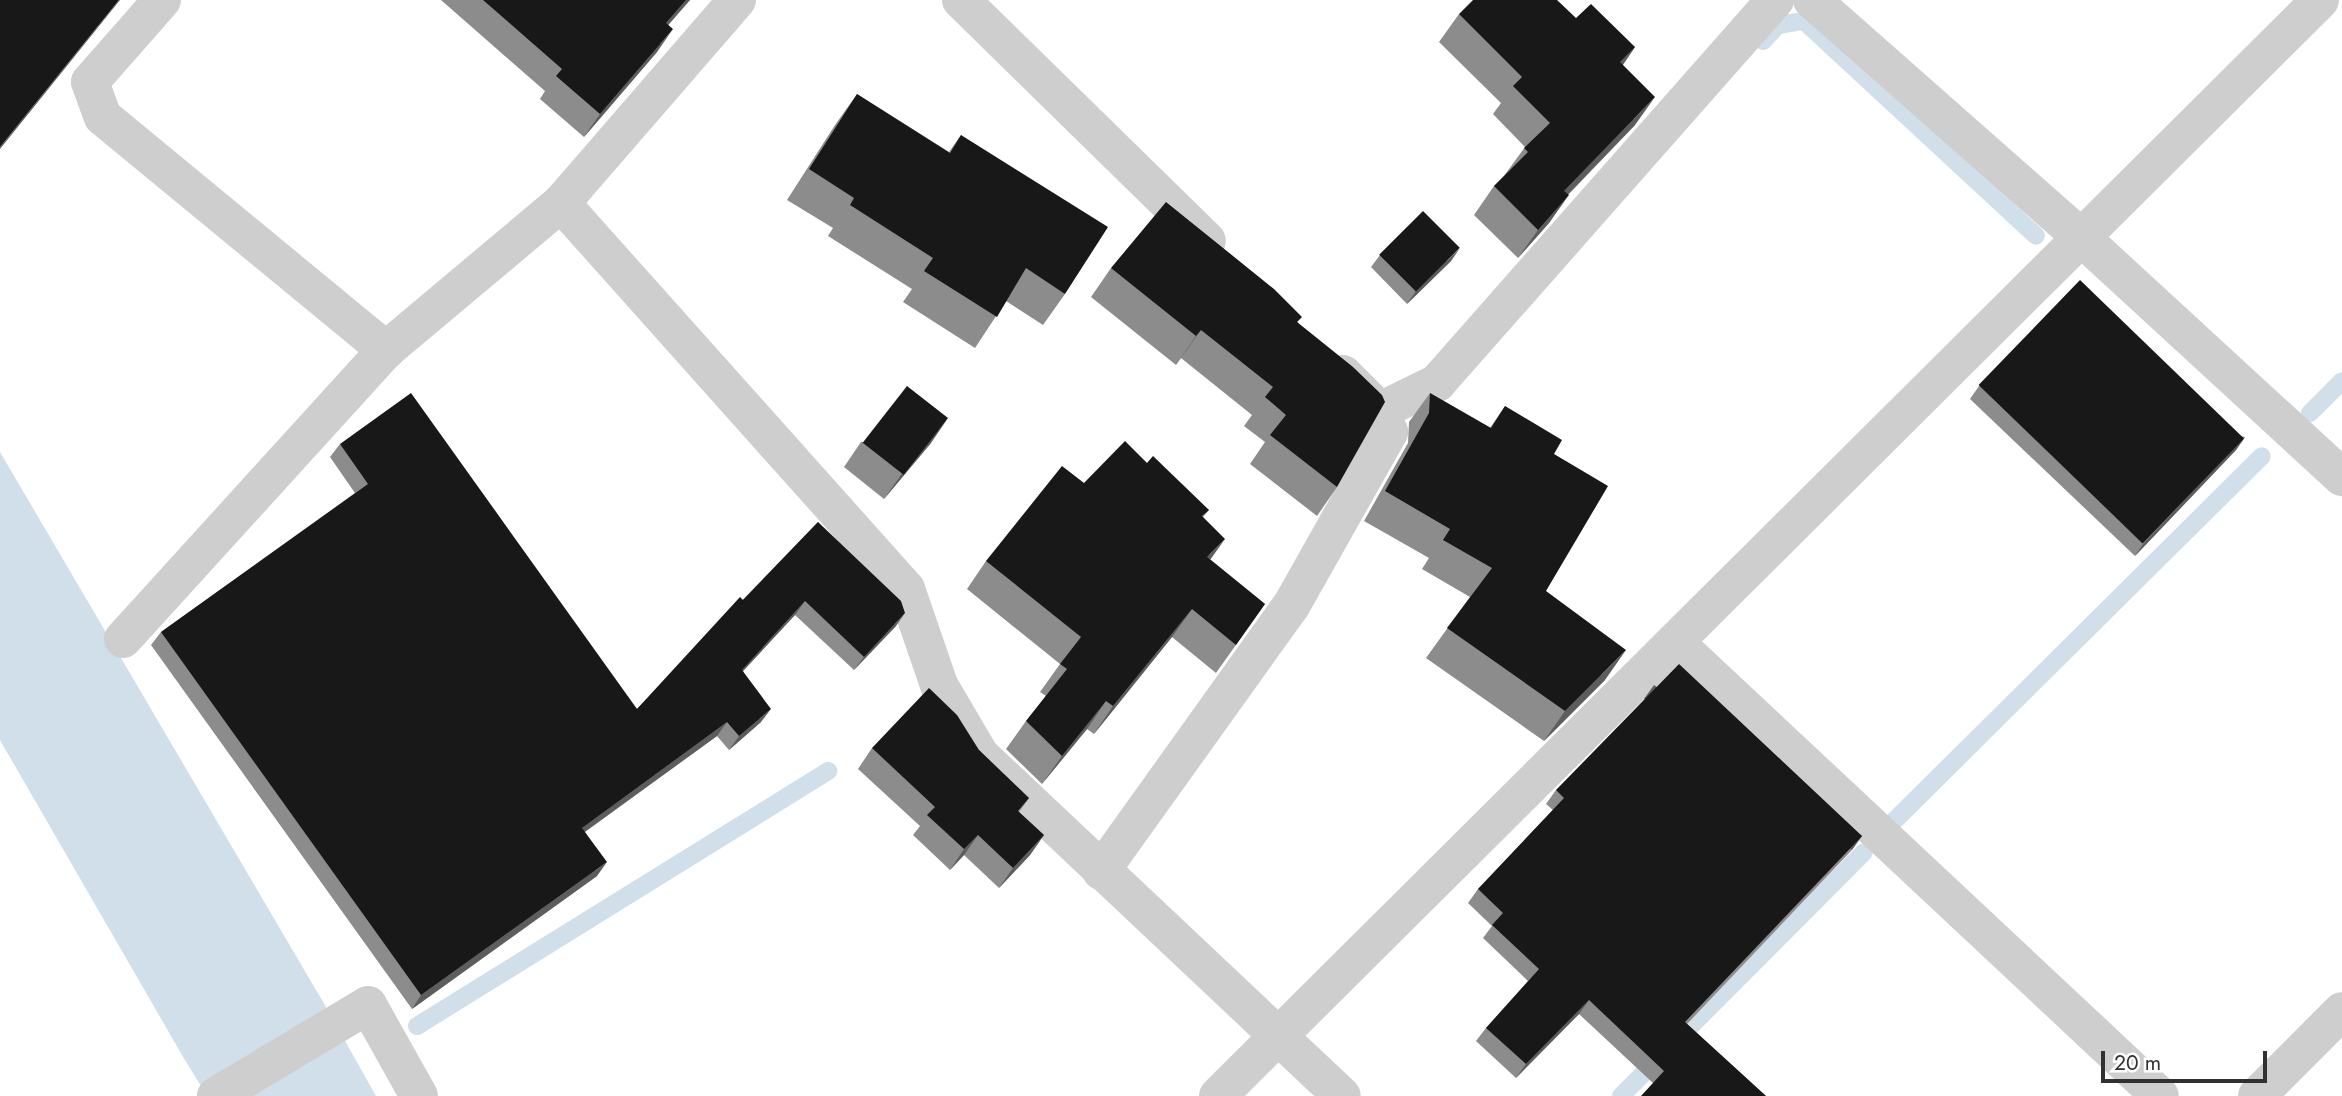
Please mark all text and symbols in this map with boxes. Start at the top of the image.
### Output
scale bar [2104,1036,2270,1080]
text: 20 m [2114,1048,2161,1078]

